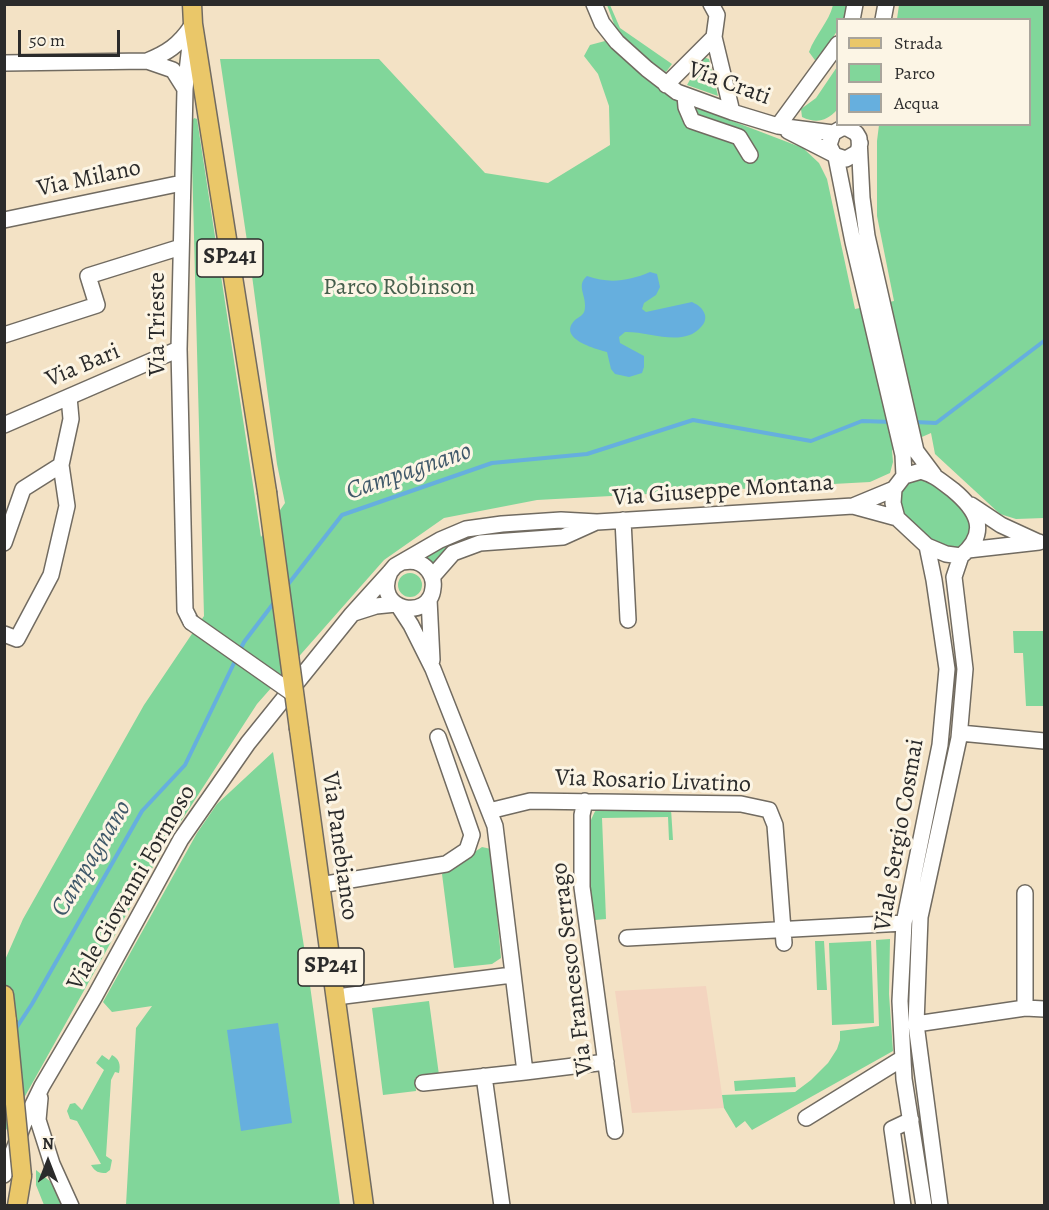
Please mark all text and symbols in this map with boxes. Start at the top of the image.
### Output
scale bar [21,18,123,56]
legend [836,18,1031,126]
text: 50 m [29,28,65,52]
text: Strada [894,31,943,55]
street label: Via Crati [684,56,774,112]
text: Parco [894,61,935,85]
text: Acqua [894,91,939,115]
street label: Via Milano [34,154,144,204]
road number: SP241 [197,239,263,277]
street label: Via Trieste [144,272,172,376]
park label: Parco Robinson [323,274,475,302]
street label: Via Bari [42,338,124,394]
water label: Campagnano [342,436,476,508]
street label: Via Giuseppe Montana [612,469,834,513]
street label: Viale Sergio Cosmai [869,737,931,933]
street label: Via Rosario Livatino [555,764,751,800]
street label: Via Panebianco [314,770,364,922]
street label: Viale Giovanni Formoso [62,780,202,996]
water label: Campagnano [45,795,139,923]
street label: Via Francesco Serrago [546,861,600,1077]
road number: SP241 [298,948,364,986]
north arrow [18,1132,78,1192]
text: N [42,1133,54,1155]

